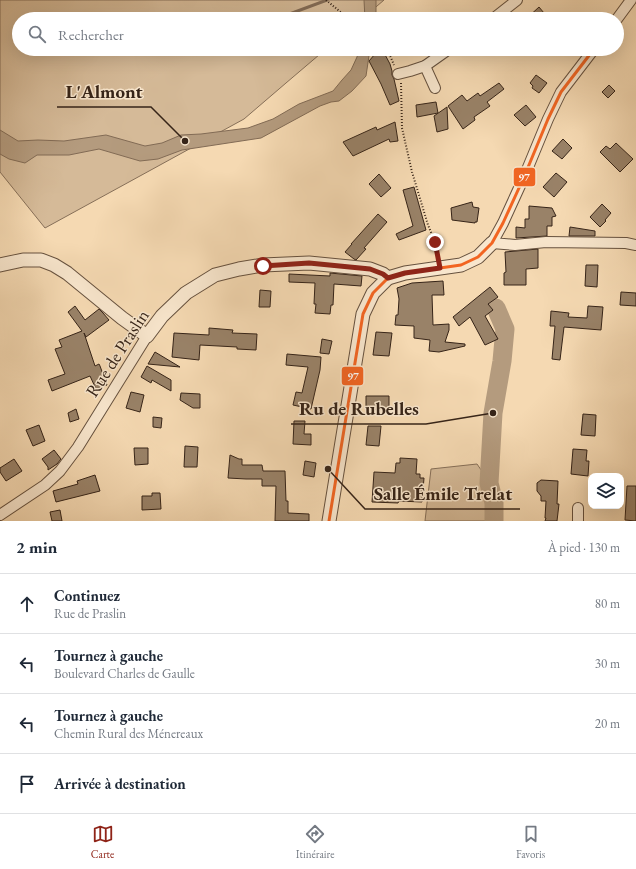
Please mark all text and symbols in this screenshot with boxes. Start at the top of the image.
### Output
search box [12,12,624,56]
icon: search [26,23,48,45]
text: Rechercher [58,25,124,44]
callout: L'Almont [57,76,151,107]
text: L'Almont [65,79,143,104]
line badge: 97 [513,167,536,187]
text: 97 [518,170,530,184]
route end [426,233,444,251]
route start [254,257,272,275]
street label: Rue de Praslin [80,304,154,401]
line badge: 97 [341,366,364,386]
text: 97 [347,369,359,383]
callout: Ru de Rubelles [291,393,426,424]
text: Ru de Rubelles [299,396,419,421]
map controls [588,473,624,509]
button: layers [588,473,624,509]
callout: Salle Émile Trelat [365,478,520,509]
text: Salle Émile Trelat [374,481,512,506]
text: 2 min [16,536,57,558]
text: À pied · 130 m [548,539,620,556]
text: Continuez [54,586,120,605]
icon: ahead [16,593,38,615]
text: 80 m [595,595,620,612]
text: Rue de Praslin [54,605,126,622]
text: Tournez à gauche [54,646,163,665]
icon: left [16,653,38,675]
text: 30 m [595,655,620,672]
text: Boulevard Charles de Gaulle [54,665,195,682]
text: Tournez à gauche [54,706,163,725]
icon: left [16,713,38,735]
text: 20 m [595,715,620,732]
text: Chemin Rural des Ménereaux [54,725,203,742]
icon: arrive [16,773,38,795]
text: Arrivée à destination [54,774,186,793]
tab: Carte [91,823,114,861]
tab: Itinéraire [296,823,334,861]
tab: Favoris [516,823,545,861]

